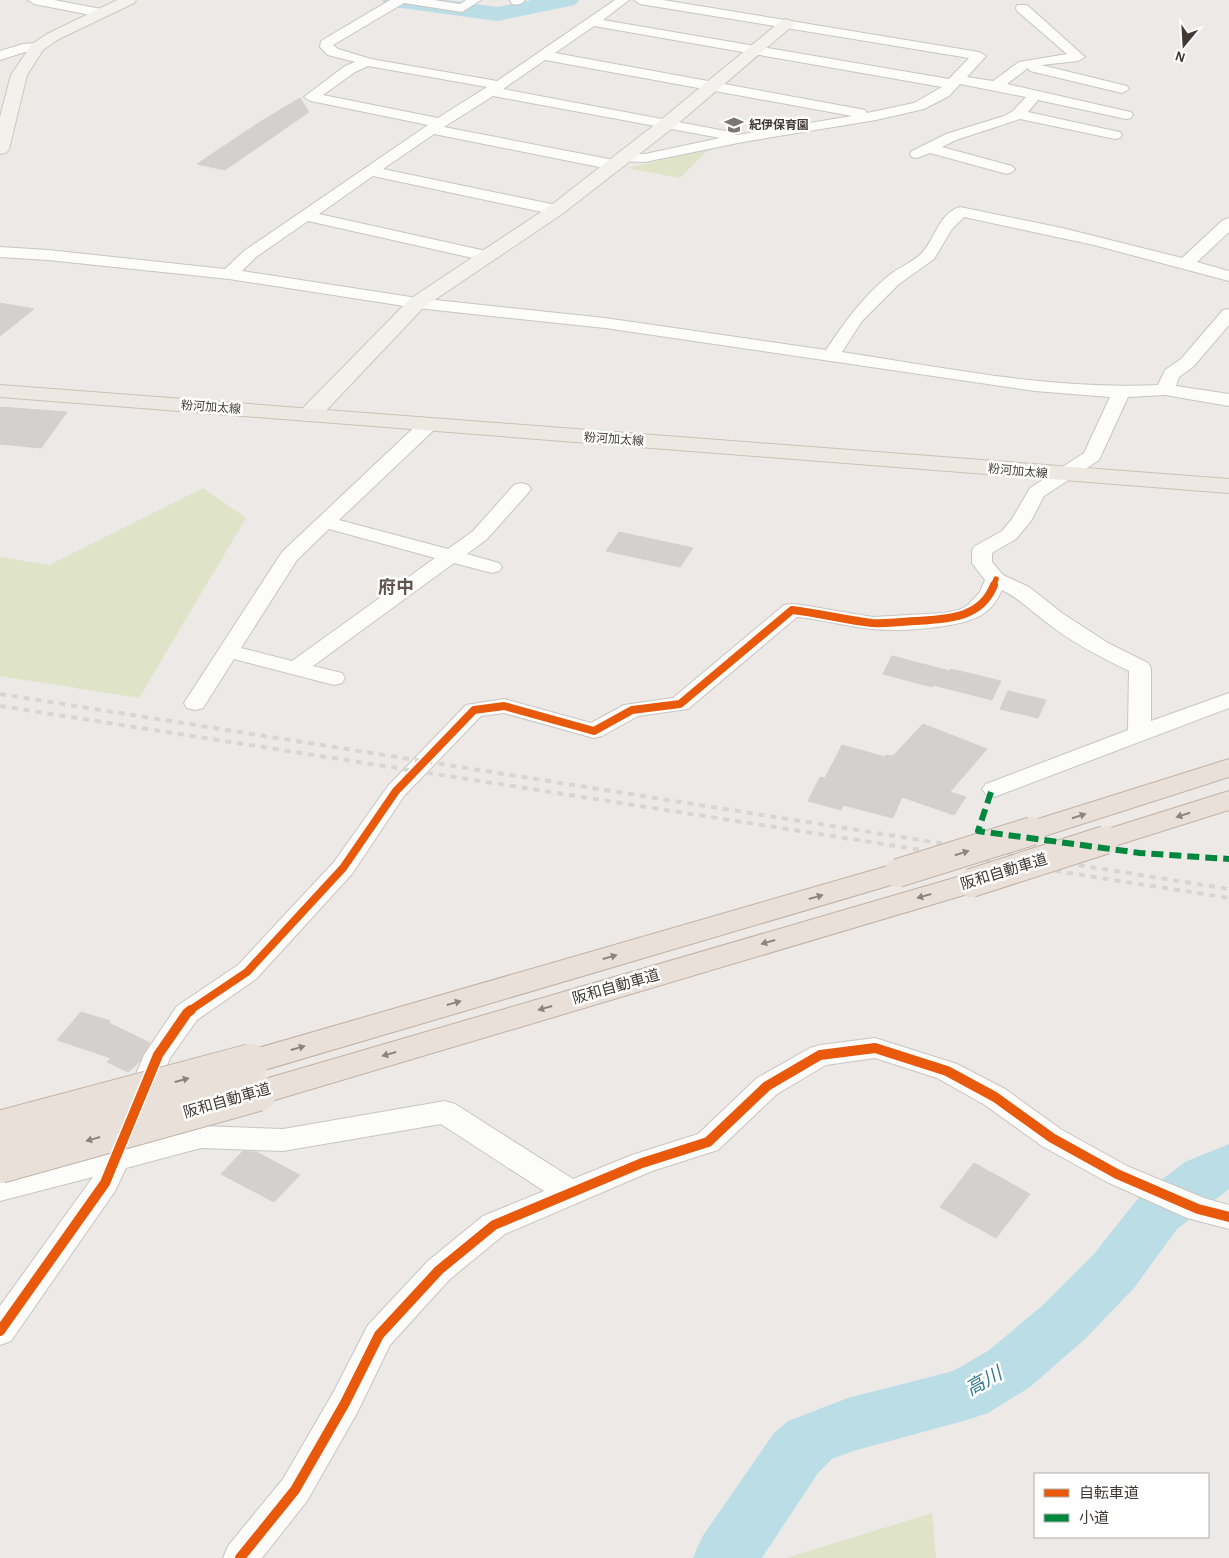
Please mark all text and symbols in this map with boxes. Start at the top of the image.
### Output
north arrow [1159,20,1209,70]
text: N [1173,48,1187,65]
school or university icon: 紀伊保育園 [723,114,745,136]
place label: 紀伊保育園 [749,118,809,131]
street label: 粉河加太線 [181,398,241,415]
street label: 粉河加太線 [584,430,644,447]
street label: 粉河加太線 [988,461,1049,480]
district label: 府中 [378,578,414,597]
one-way arrow [1071,812,1086,820]
one-way arrow [1175,812,1190,819]
one-way arrow [954,849,969,856]
street label: 阪和自動車道 [958,851,1049,892]
one-way arrow [809,892,824,900]
one-way arrow [916,893,931,901]
one-way arrow [760,939,775,947]
one-way arrow [602,953,617,961]
street label: 阪和自動車道 [570,966,661,1007]
one-way arrow [446,998,461,1006]
one-way arrow [537,1005,552,1013]
one-way arrow [290,1044,305,1052]
one-way arrow [382,1051,397,1059]
one-way arrow [175,1076,190,1084]
street label: 阪和自動車道 [181,1080,272,1121]
one-way arrow [85,1135,101,1143]
water label: 高川 [962,1363,1007,1400]
legend [1034,1473,1209,1538]
text: 自転車道 [1079,1485,1139,1501]
text: 小道 [1079,1510,1109,1526]

